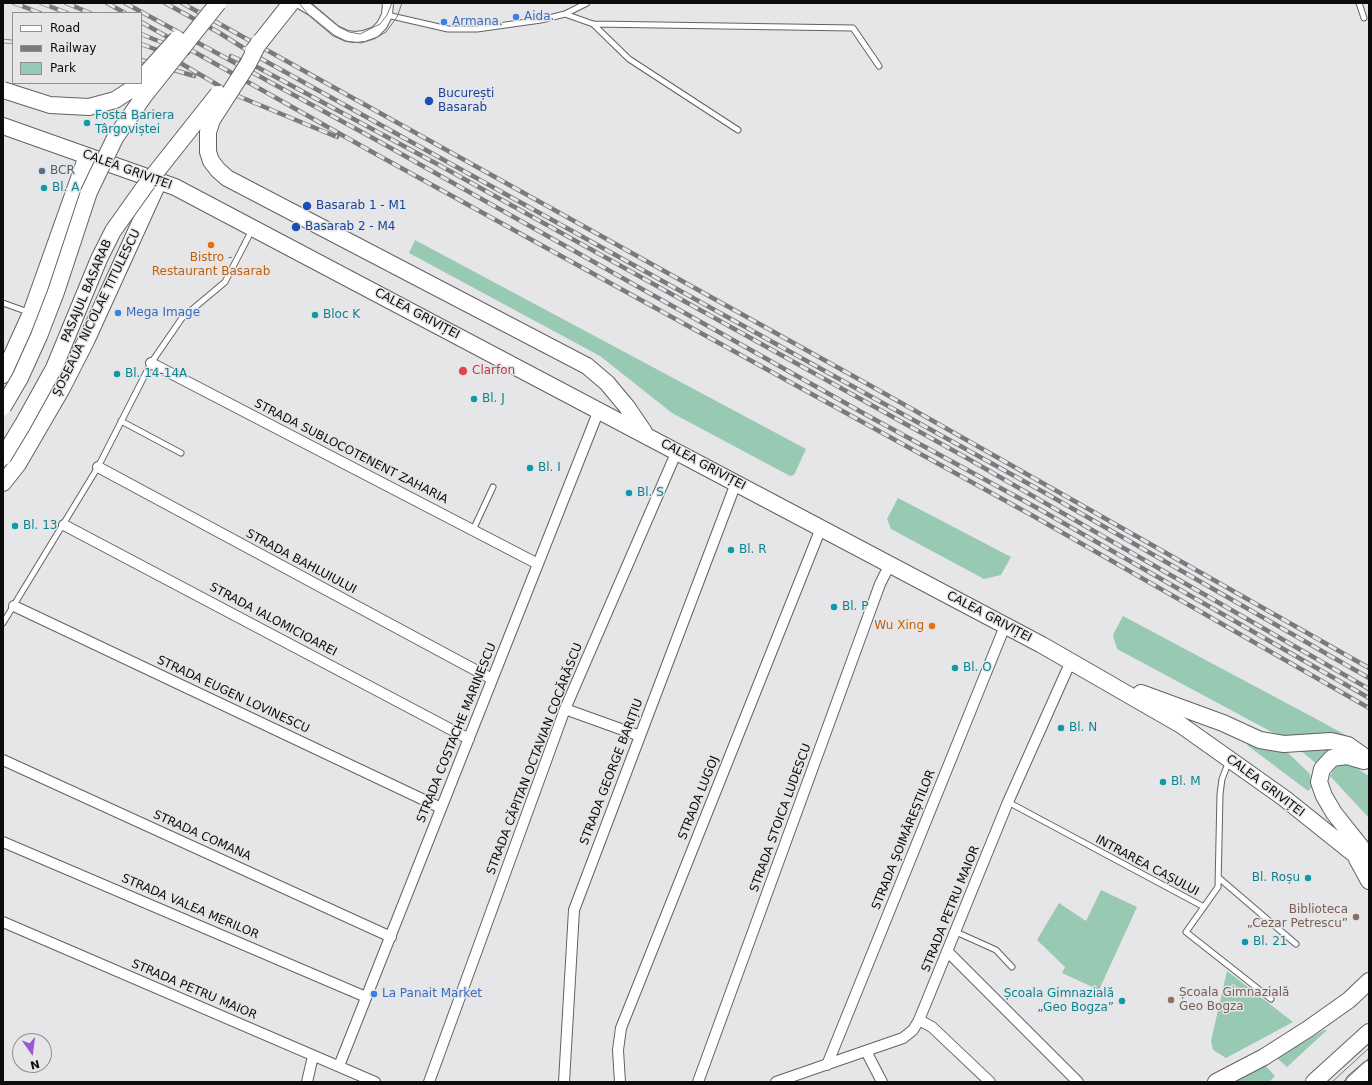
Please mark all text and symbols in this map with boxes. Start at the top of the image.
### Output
place label: Aida. [524,10,554,24]
legend [12,12,142,84]
marker: Aida. [511,12,521,22]
place label: Armana. [452,15,503,29]
marker: Armana. [439,17,449,27]
text: Road [50,21,80,35]
text: Railway [50,41,96,55]
text: Park [50,61,76,75]
place label: București Basarab [438,87,494,115]
marker: București Basarab [423,95,435,107]
place label: Fosta Bariera Târgoviștei [95,109,174,137]
marker: Fosta Bariera Târgoviștei [82,118,92,128]
street label: CALEA GRIVIȚEI [80,147,174,193]
place label: BCR [50,164,75,178]
marker: BCR [37,166,47,176]
place label: Bl. A [52,181,79,195]
marker: Bl. A [39,183,49,193]
place label: Basarab 1 - M1 [316,199,406,213]
marker: Basarab 1 - M1 [301,200,313,212]
place label: Basarab 2 - M4 [305,220,395,234]
marker: Basarab 2 - M4 [290,221,302,233]
street label: ȘOSEAUA NICOLAE TITULESCU [50,227,144,399]
street label: PASAJUL BASARAB [59,237,115,345]
marker: Bistro - Restaurant Basarab [206,240,216,250]
place label: Bistro - Restaurant Basarab [152,251,270,279]
street label: CALEA GRIVIȚEI [372,286,462,342]
place label: Mega Image [126,306,200,320]
marker: Mega Image [113,308,123,318]
place label: Bloc K [323,308,360,322]
marker: Bloc K [310,310,320,320]
place label: Clarfon [472,364,515,378]
marker: Clarfon [457,365,469,377]
place label: Bl. 14-14A [125,367,187,381]
marker: Bl. 14-14A [112,369,122,379]
place label: Bl. J [482,392,505,406]
marker: Bl. J [469,394,479,404]
street label: STRADA SUBLOCOTENENT ZAHARIA [252,397,450,507]
street label: CALEA GRIVIȚEI [658,437,748,493]
place label: Bl. I [538,461,561,475]
marker: Bl. I [525,463,535,473]
place label: Bl. S [637,486,664,500]
marker: Bl. S [624,488,634,498]
place label: Bl. 13 [23,519,57,533]
marker: Bl. 13 [10,521,20,531]
street label: STRADA BAHLUIULUI [243,527,359,597]
place label: Bl. R [739,543,767,557]
marker: Bl. R [726,545,736,555]
street label: STRADA IALOMICIOAREI [207,580,339,660]
street label: CALEA GRIVIȚEI [944,589,1034,645]
place label: Bl. P [842,600,868,614]
marker: Bl. P [829,602,839,612]
place label: Wu Xing [874,619,924,633]
marker: Wu Xing [927,621,937,631]
street label: STRADA COSTACHE MARINESCU [414,641,500,825]
street label: STRADA CĂPITAN OCTAVIAN COCĂRĂSCU [484,641,586,877]
street label: STRADA EUGEN LOVINESCU [154,653,312,737]
place label: Bl. O [963,661,992,675]
marker: Bl. O [950,663,960,673]
street label: STRADA GEORGE BARIȚIU [577,697,647,847]
place label: Bl. N [1069,721,1097,735]
marker: Bl. N [1056,723,1066,733]
street label: STRADA STOICA LUDESCU [747,742,815,894]
street label: CALEA GRIVIȚEI [1223,752,1307,820]
street label: STRADA LUGOJ [676,754,722,842]
street label: STRADA ȘOIMĂREȘTILOR [869,768,939,912]
place label: Bl. M [1171,775,1201,789]
marker: Bl. M [1158,777,1168,787]
street label: STRADA COMANA [151,808,253,864]
street label: INTRAREA CAȘULUI [1093,833,1201,899]
street label: STRADA PETRU MAIOR [919,844,983,974]
street label: STRADA VALEA MERILOR [119,871,261,943]
place label: Bl. Roșu [1252,871,1300,885]
marker: Bl. Roșu [1303,873,1313,883]
place label: Biblioteca „Cezar Petrescu” [1247,903,1348,931]
marker: Biblioteca „Cezar Petrescu” [1351,912,1361,922]
place label: Bl. 21 [1253,935,1287,949]
marker: Bl. 21 [1240,937,1250,947]
street label: STRADA PETRU MAIOR [129,957,259,1023]
place label: Școala Gimnazială Geo Bogza [1179,986,1289,1014]
place label: La Panait Market [382,987,482,1001]
place label: Școala Gimnazială „Geo Bogza” [1004,987,1114,1015]
marker: La Panait Market [369,989,379,999]
marker: Școala Gimnazială Geo Bogza [1166,995,1176,1005]
marker: Școala Gimnazială „Geo Bogza” [1117,996,1127,1006]
north arrow [12,1033,52,1073]
text: N [29,1057,41,1072]

